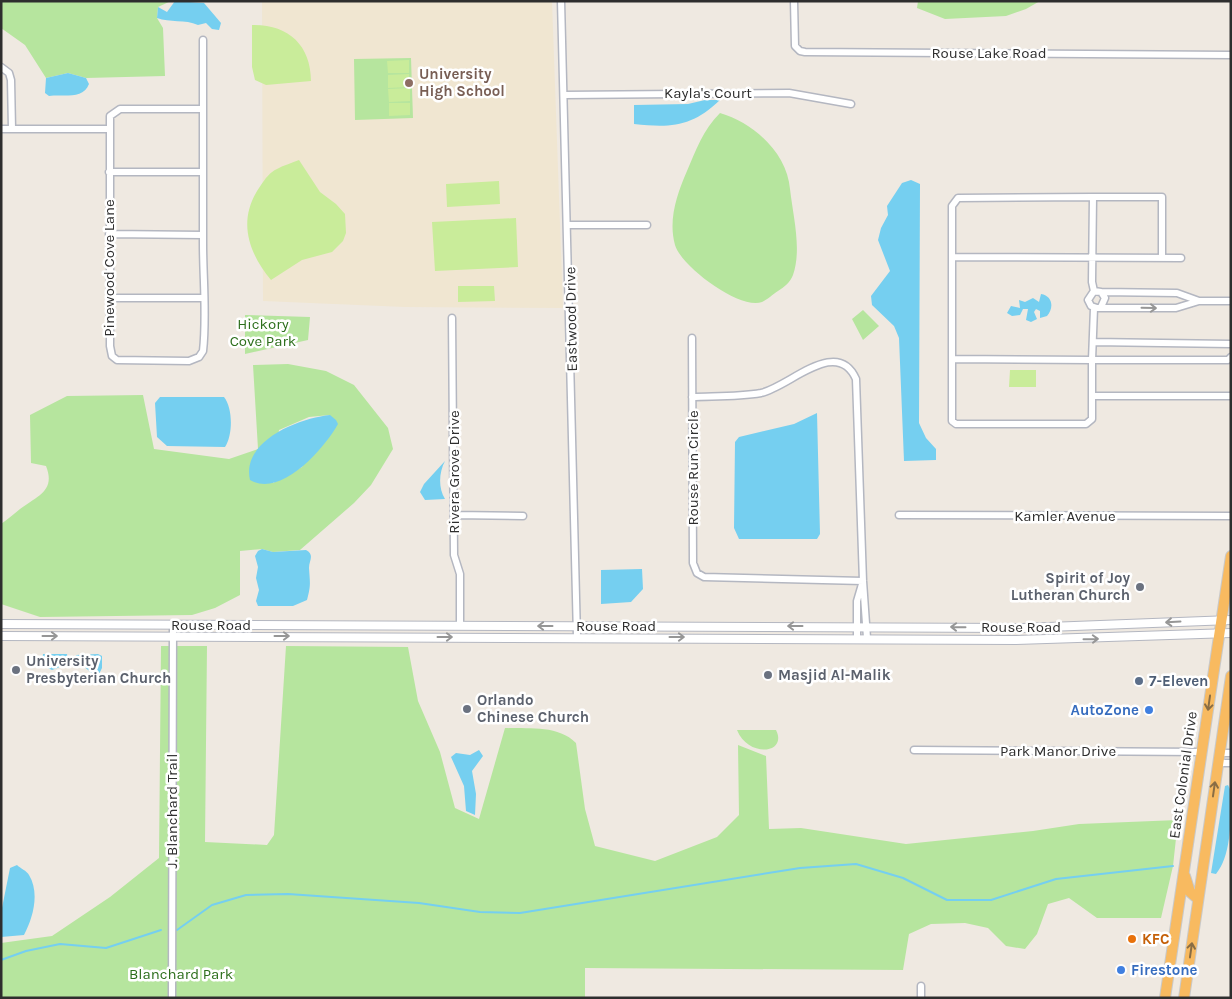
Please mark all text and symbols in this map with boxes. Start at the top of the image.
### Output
street label: Rouse Lake Road [931,44,1047,62]
place label: University High School [419,65,505,100]
marker: University High School [403,77,415,89]
street label: Kayla's Court [664,84,752,102]
street label: Pinewood Cove Lane [100,199,118,337]
street label: Eastwood Drive [561,266,581,372]
one-way arrow [1141,303,1157,313]
park label: Hickory Cove Park [230,315,296,350]
street label: Rivera Grove Drive [445,410,463,534]
street label: Rouse Run Circle [684,410,702,526]
street label: Kamler Avenue [1014,507,1116,525]
place label: Spirit of Joy Lutheran Church [1011,569,1130,604]
marker: Spirit of Joy Lutheran Church [1134,581,1146,593]
street label: Rouse Road [171,616,251,634]
street label: Rouse Road [576,617,656,635]
street label: Rouse Road [981,618,1061,636]
one-way arrow [1165,618,1181,627]
one-way arrow [537,621,554,631]
one-way arrow [787,621,804,631]
one-way arrow [950,622,966,632]
one-way arrow [42,631,58,641]
one-way arrow [274,631,290,641]
one-way arrow [436,632,453,642]
one-way arrow [669,632,685,642]
one-way arrow [1082,634,1099,644]
place label: University Presbyterian Church [26,652,171,687]
marker: University Presbyterian Church [10,664,22,676]
place label: Masjid Al-Malik [778,666,891,684]
marker: Masjid Al-Malik [762,669,774,681]
place label: 7-Eleven [1149,672,1208,690]
marker: 7-Eleven [1133,675,1145,687]
place label: Orlando Chinese Church [477,691,589,726]
one-way arrow [1204,695,1214,711]
place label: AutoZone [1071,701,1139,719]
marker: Orlando Chinese Church [461,703,473,715]
marker: AutoZone [1143,704,1155,716]
street label: East Colonial Drive [1165,710,1201,840]
street label: Park Manor Drive [1000,742,1116,760]
street label: J. Blanchard Trail [163,754,181,868]
one-way arrow [1209,781,1219,797]
place label: KFC [1142,930,1170,948]
marker: KFC [1126,933,1138,945]
one-way arrow [1186,942,1196,958]
place label: Firestone [1131,961,1198,979]
marker: Firestone [1115,964,1127,976]
park label: Blanchard Park [129,965,233,983]

